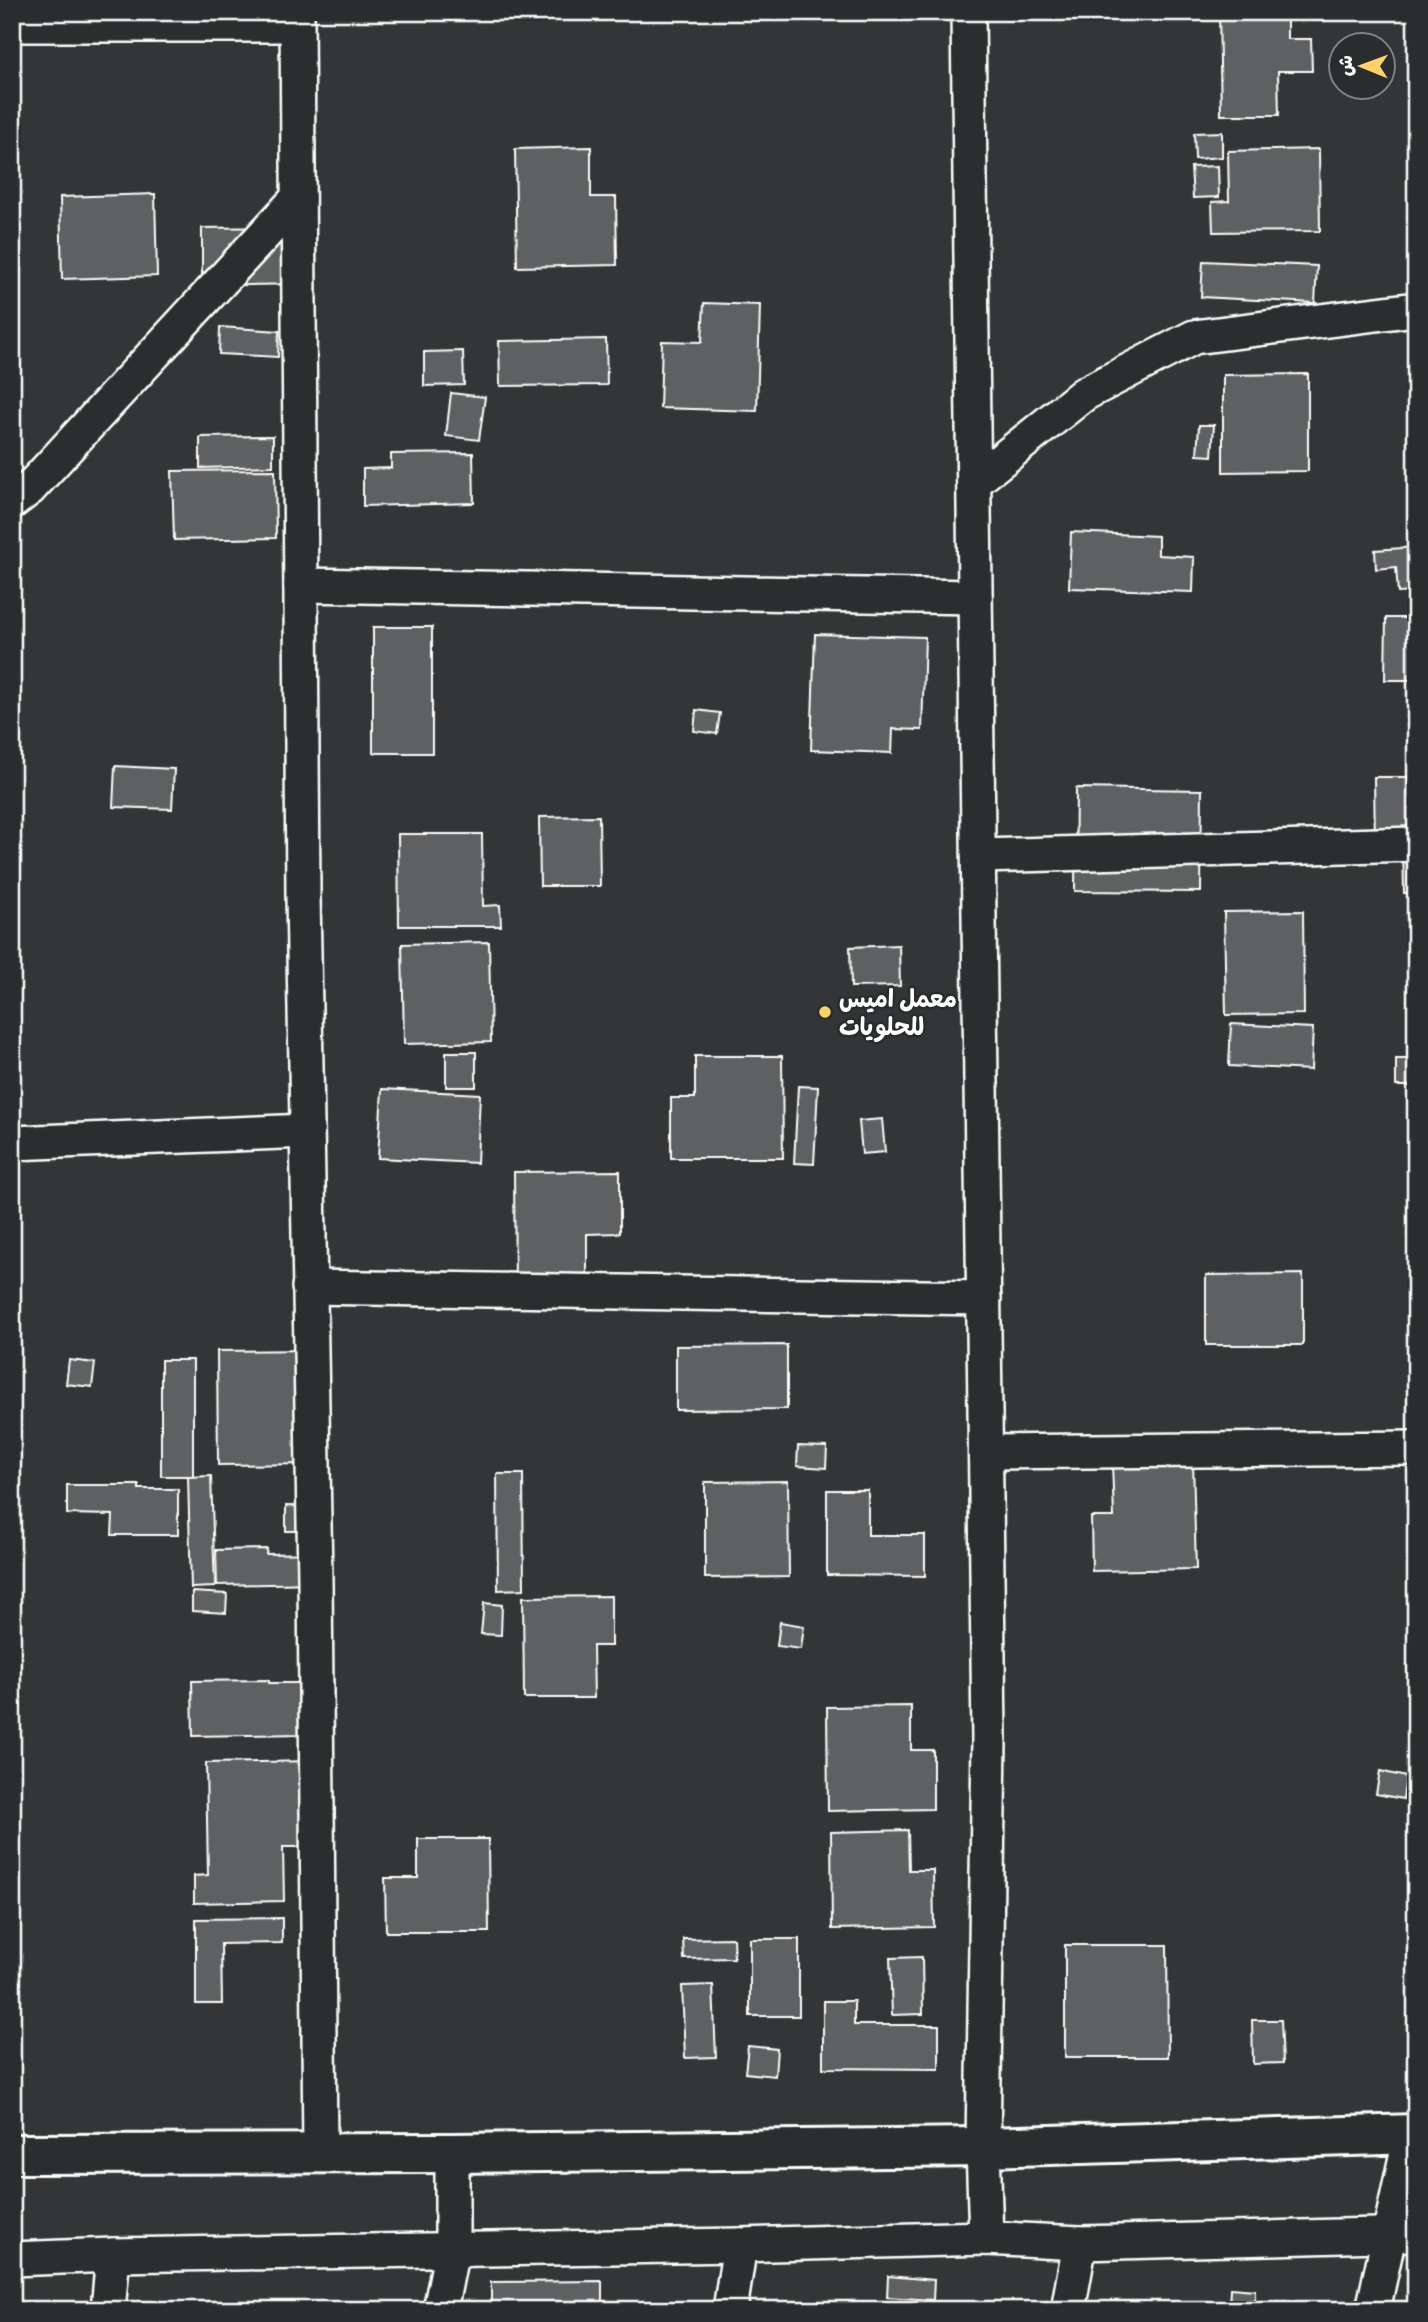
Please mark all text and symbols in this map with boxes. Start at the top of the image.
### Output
north arrow [1326,32,1396,102]
text: ش [1334,55,1357,76]
place label: معمل اميس للحلويات [839,984,957,1043]
marker: معمل اميس للحلويات [817,1004,833,1020]

